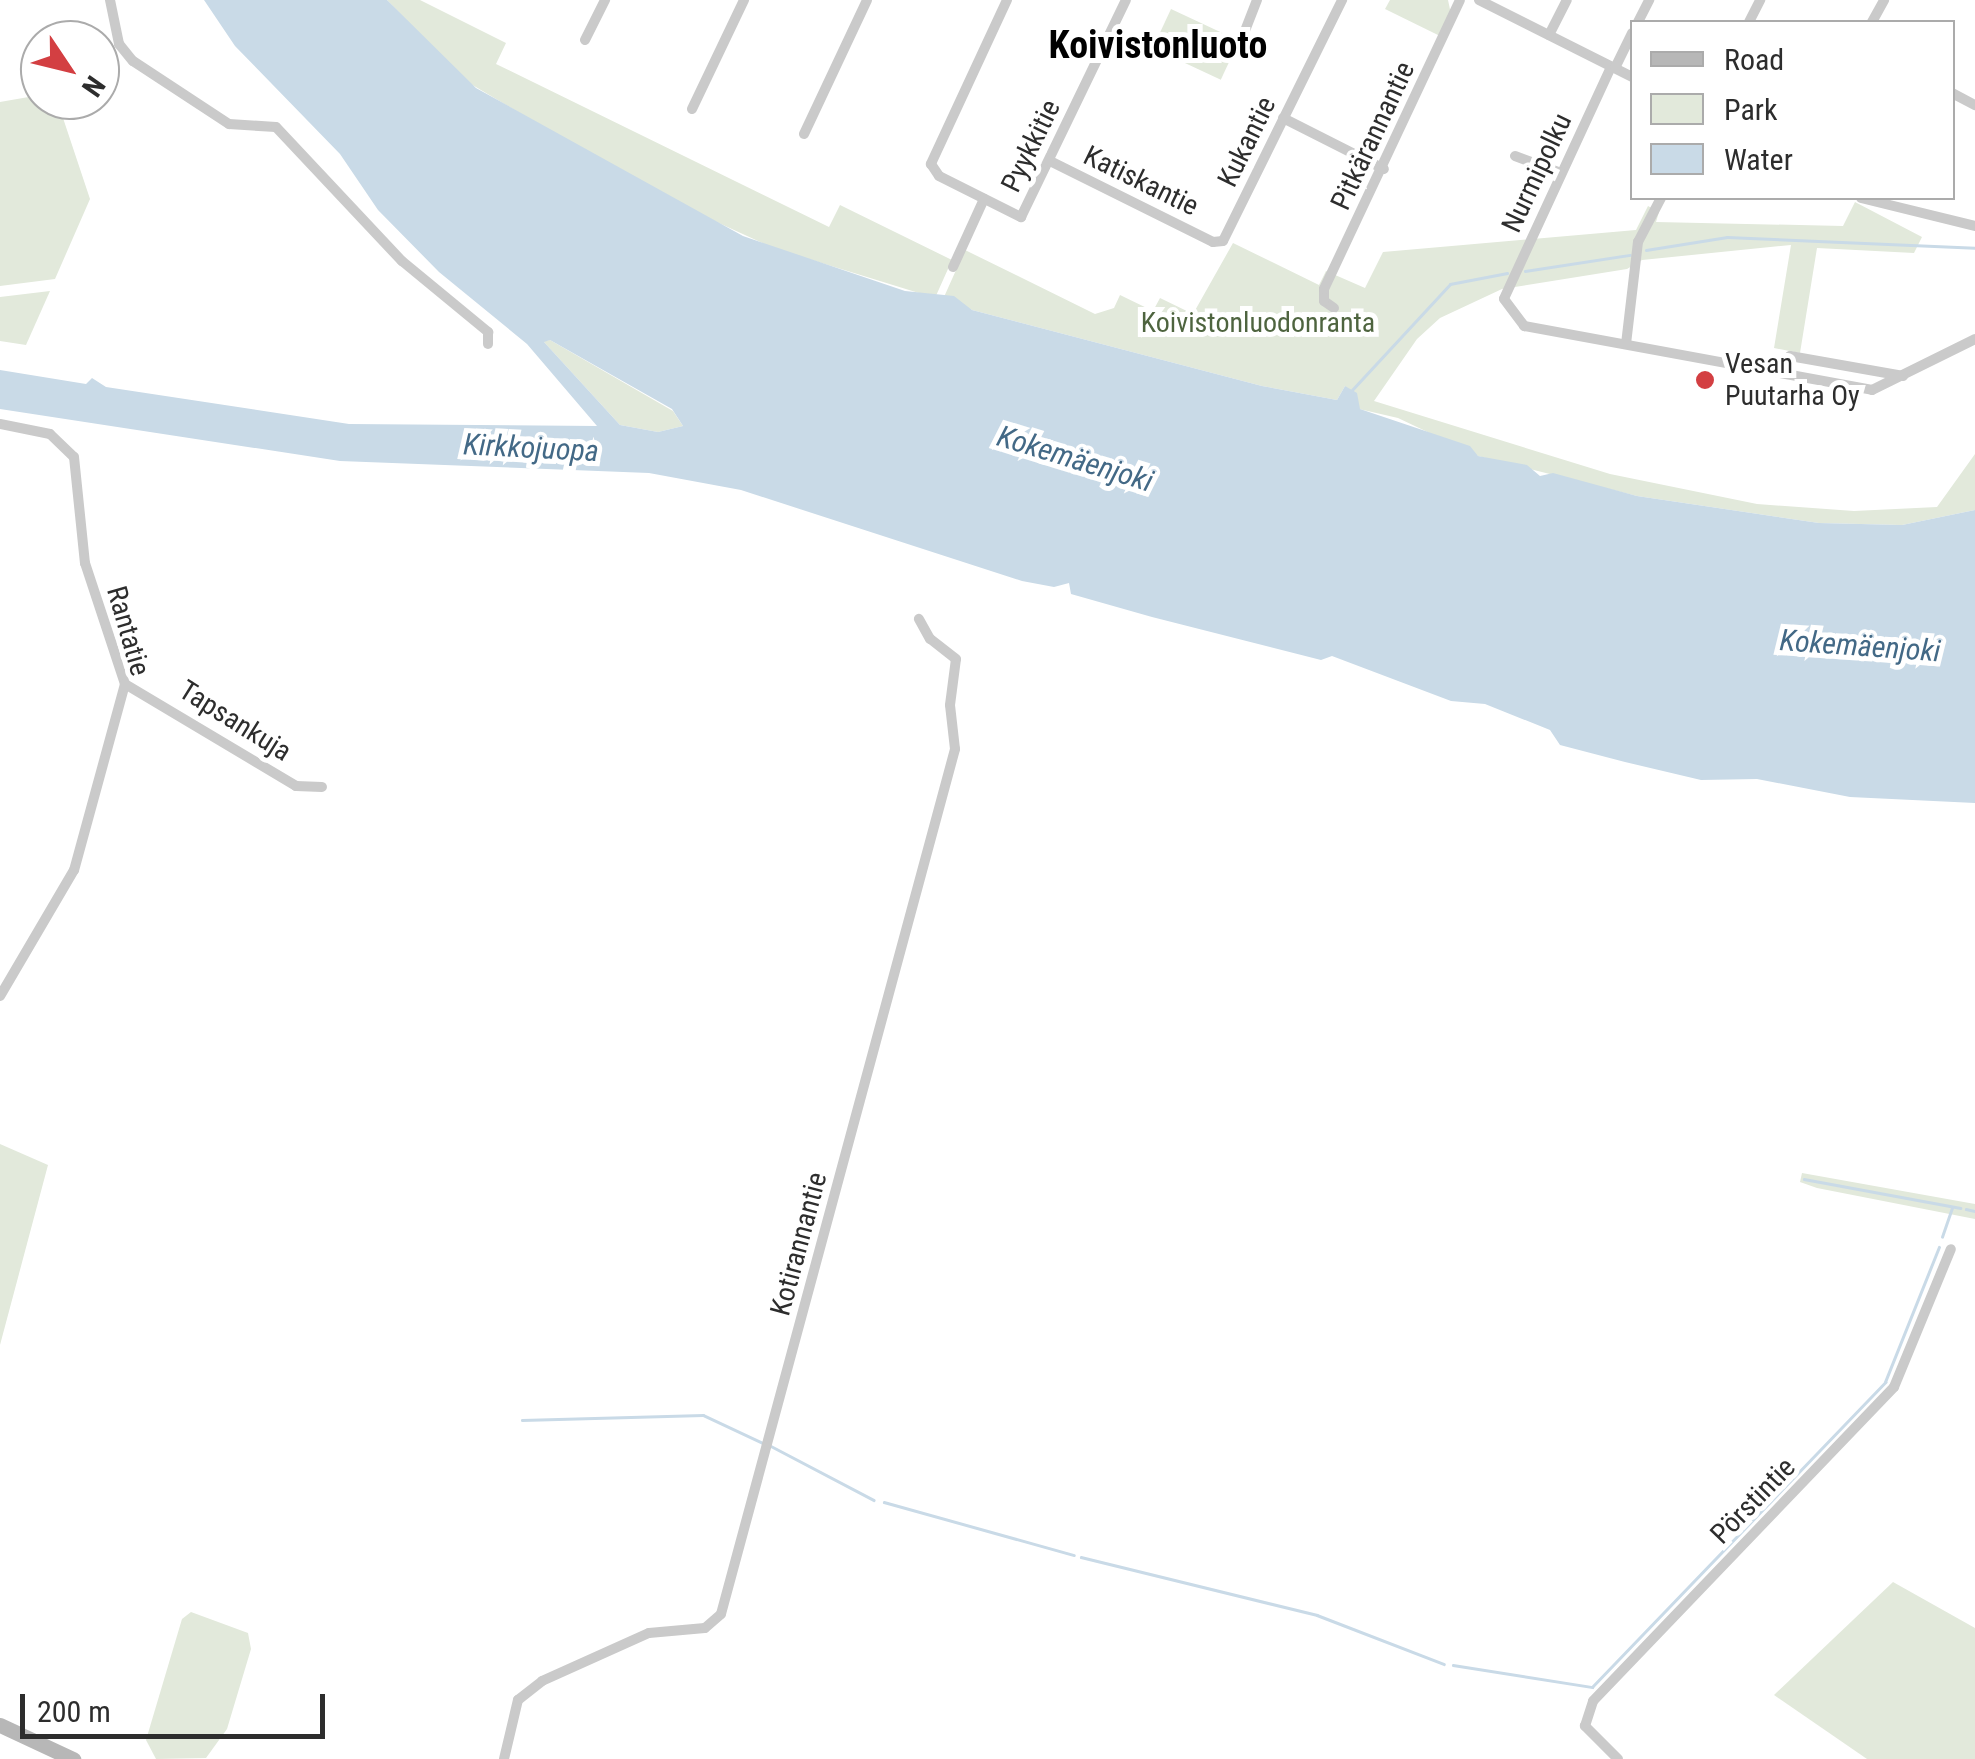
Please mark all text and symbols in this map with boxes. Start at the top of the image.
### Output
north arrow [20,20,120,120]
legend [1630,20,1955,200]
district label: Koivistonluoto [1049,23,1267,69]
text: Road [1724,42,1784,77]
street label: Pitkärannantie [1324,57,1422,215]
text: N [75,70,112,103]
street label: Kukantie [1211,92,1283,192]
text: Park [1724,92,1778,127]
street label: Pyykkitie [994,94,1068,198]
street label: Nurmipolku [1495,108,1579,238]
street label: Katiskantie [1078,139,1204,223]
text: Water [1724,142,1793,177]
park label: Koivistonluodonranta [1141,306,1375,340]
place label: Vesan Puutarha Oy [1725,347,1860,413]
marker: Vesan Puutarha Oy [1694,369,1716,391]
water label: Kokemäenjoki [993,418,1157,500]
water label: Kirkkojuopa [462,426,600,470]
street label: Rantatie [99,582,157,680]
water label: Kokemäenjoki [1778,622,1942,670]
street label: Tapsankuja [173,673,297,769]
street label: Kotirannantie [764,1169,834,1319]
street label: Pörstintie [1704,1451,1802,1551]
scale bar [25,1674,330,1736]
text: 200 m [37,1694,111,1729]

